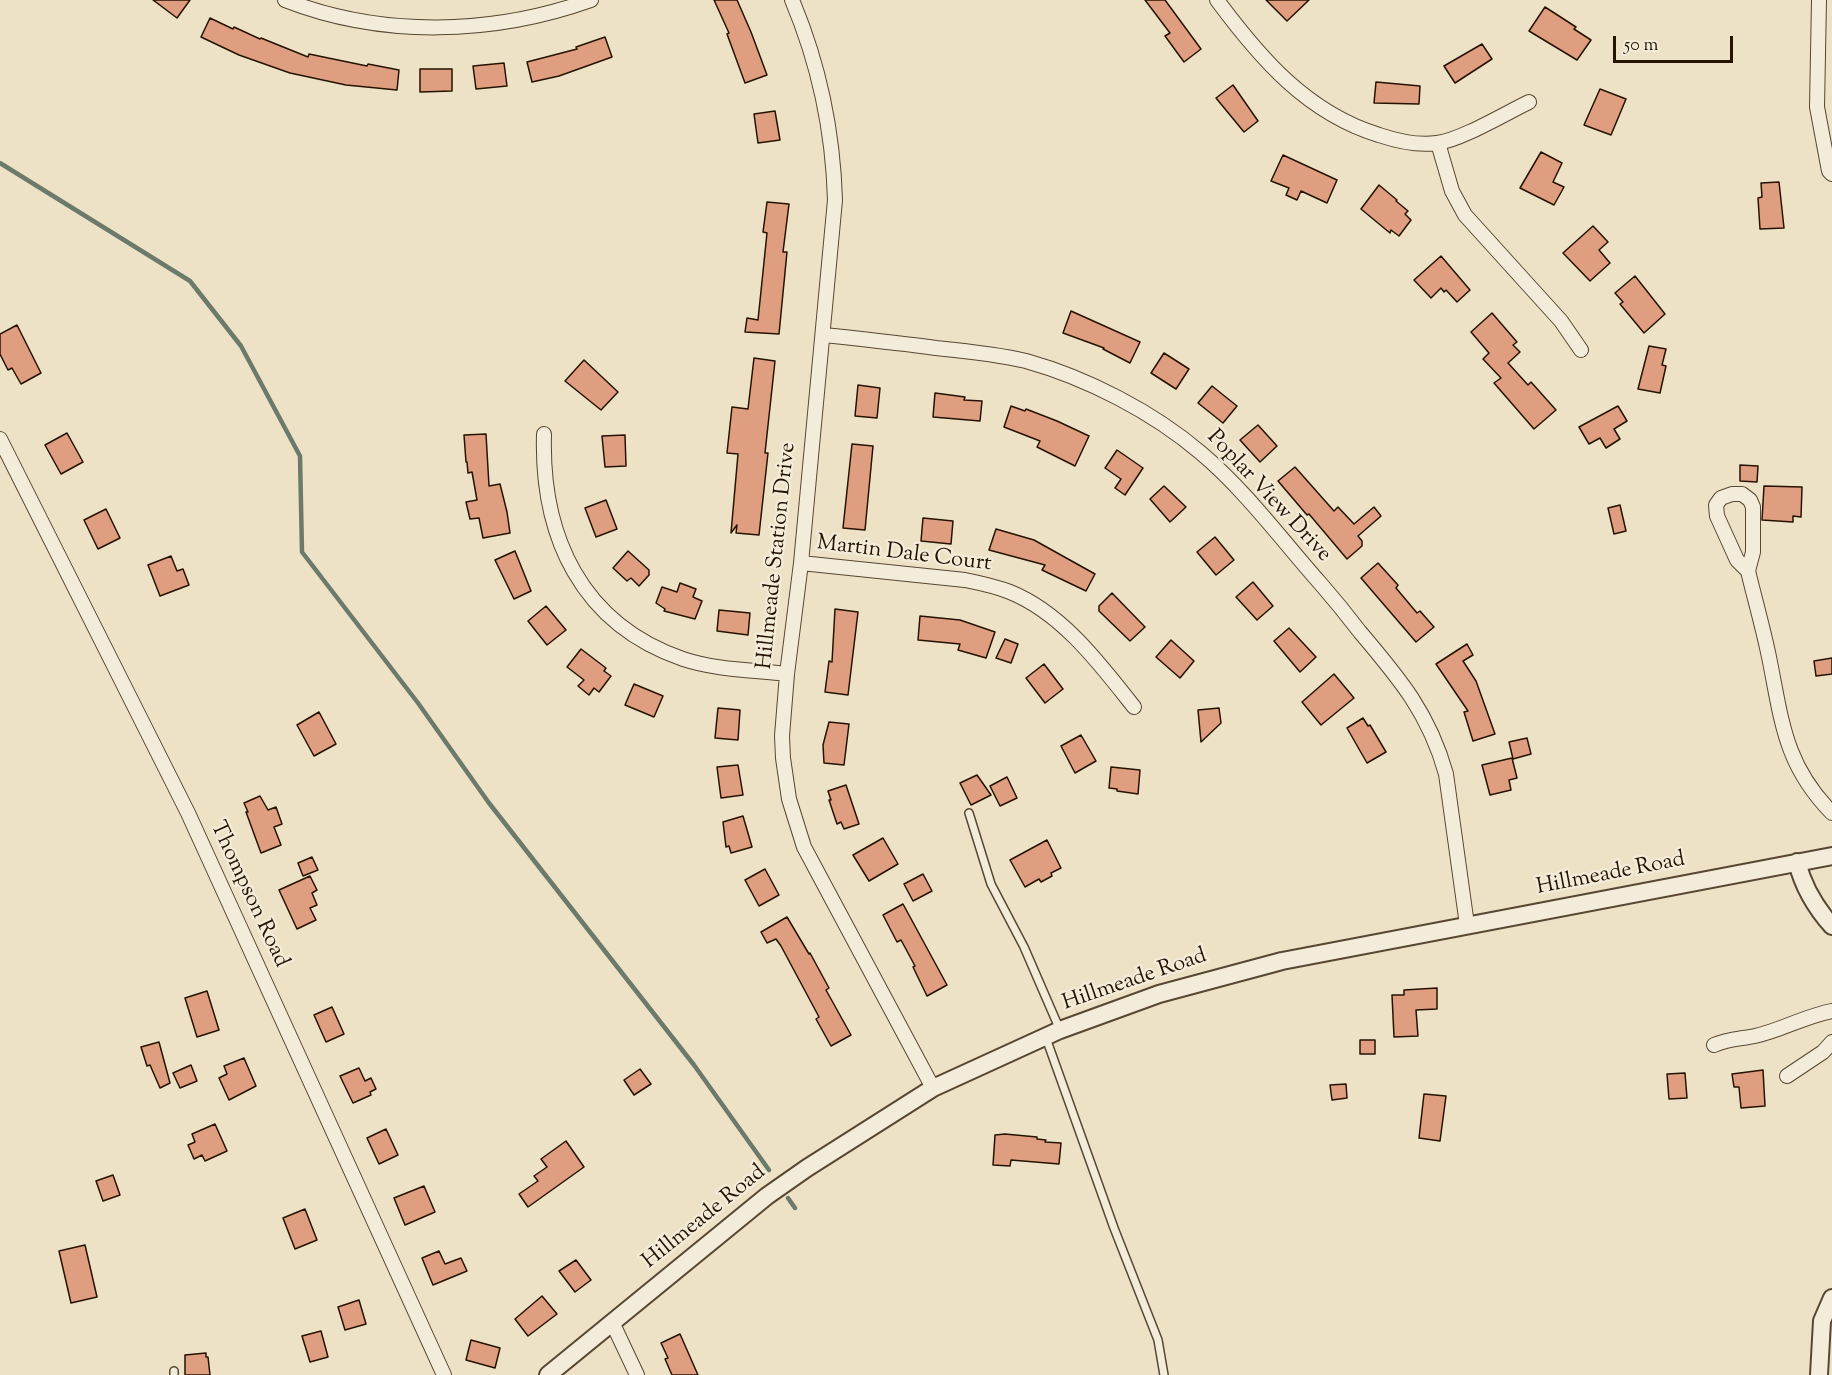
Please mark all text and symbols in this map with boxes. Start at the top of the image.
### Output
scale bar [1616,24,1736,62]
text: 50 m [1624,33,1658,59]
street label: Poplar View Drive [1200,426,1336,568]
street label: Hillmeade Station Drive [753,441,803,671]
street label: Martin Dale Court [815,531,993,579]
street label: Thompson Road [203,818,293,972]
street label: Hillmeade Road [1535,848,1687,902]
street label: Hillmeade Road [1060,944,1210,1018]
street label: Hillmeade Road [638,1160,772,1276]

